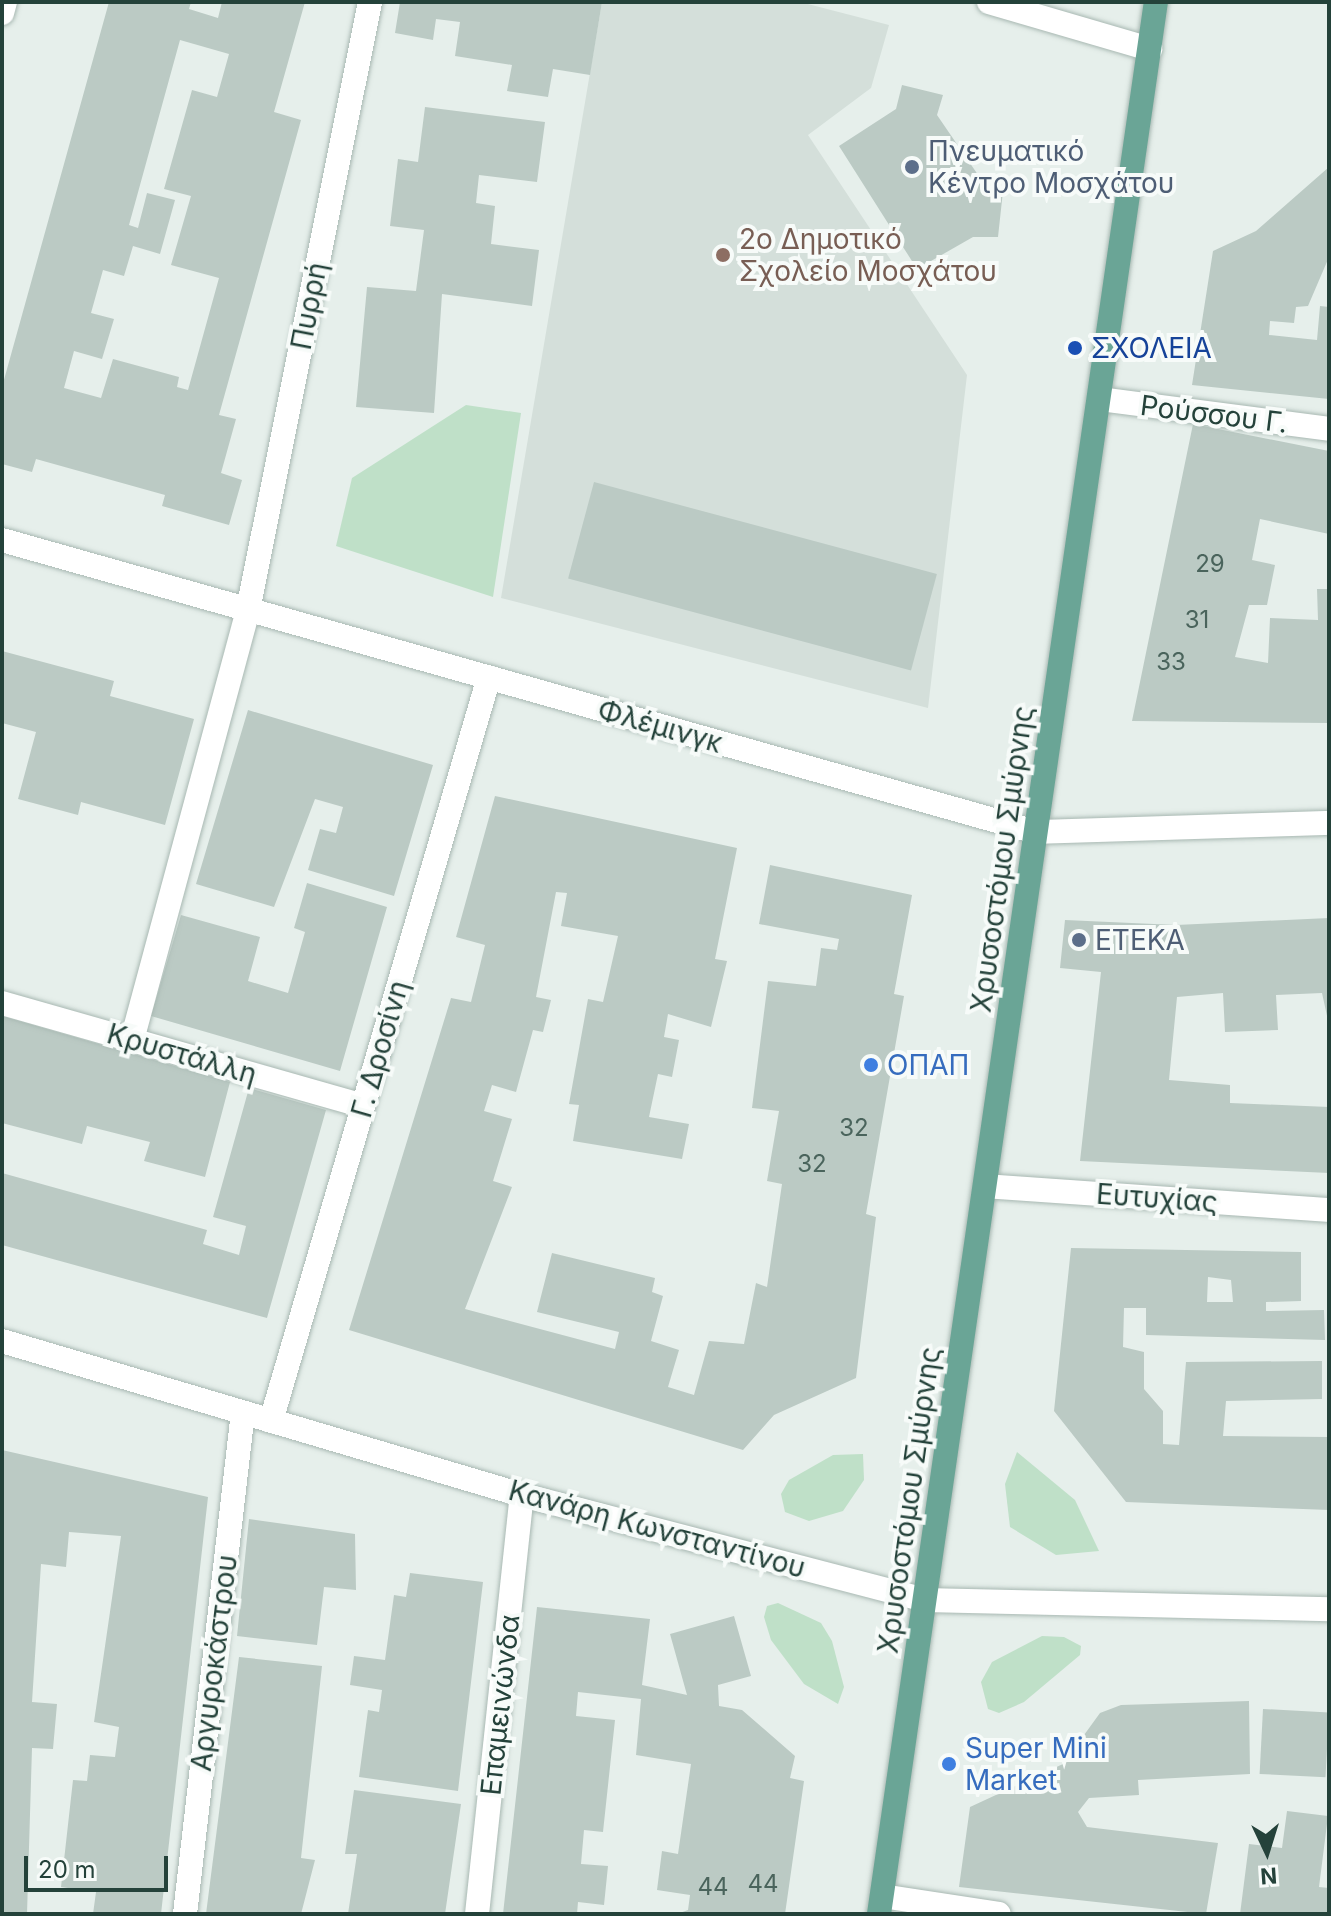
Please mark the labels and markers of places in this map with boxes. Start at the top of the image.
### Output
place label: Πνευματικό Κέντρο Μοσχάτου [928,134,1174,200]
marker: Πνευματικό Κέντρο Μοσχάτου [903,158,921,176]
place label: 2ο Δημοτικό Σχολείο Μοσχάτου [739,222,997,288]
marker: 2ο Δημοτικό Σχολείο Μοσχάτου [714,246,732,264]
place label: ΣΧΟΛΕΙΑ [1091,331,1212,365]
marker: ΣΧΟΛΕΙΑ [1066,339,1084,357]
place label: ΕΤΕΚΑ [1095,923,1185,957]
marker: ΕΤΕΚΑ [1070,931,1088,949]
place label: ΟΠΑΠ [887,1048,969,1082]
marker: ΟΠΑΠ [862,1056,880,1074]
place label: Super Mini Market [965,1731,1107,1797]
marker: Super Mini Market [940,1755,958,1773]

